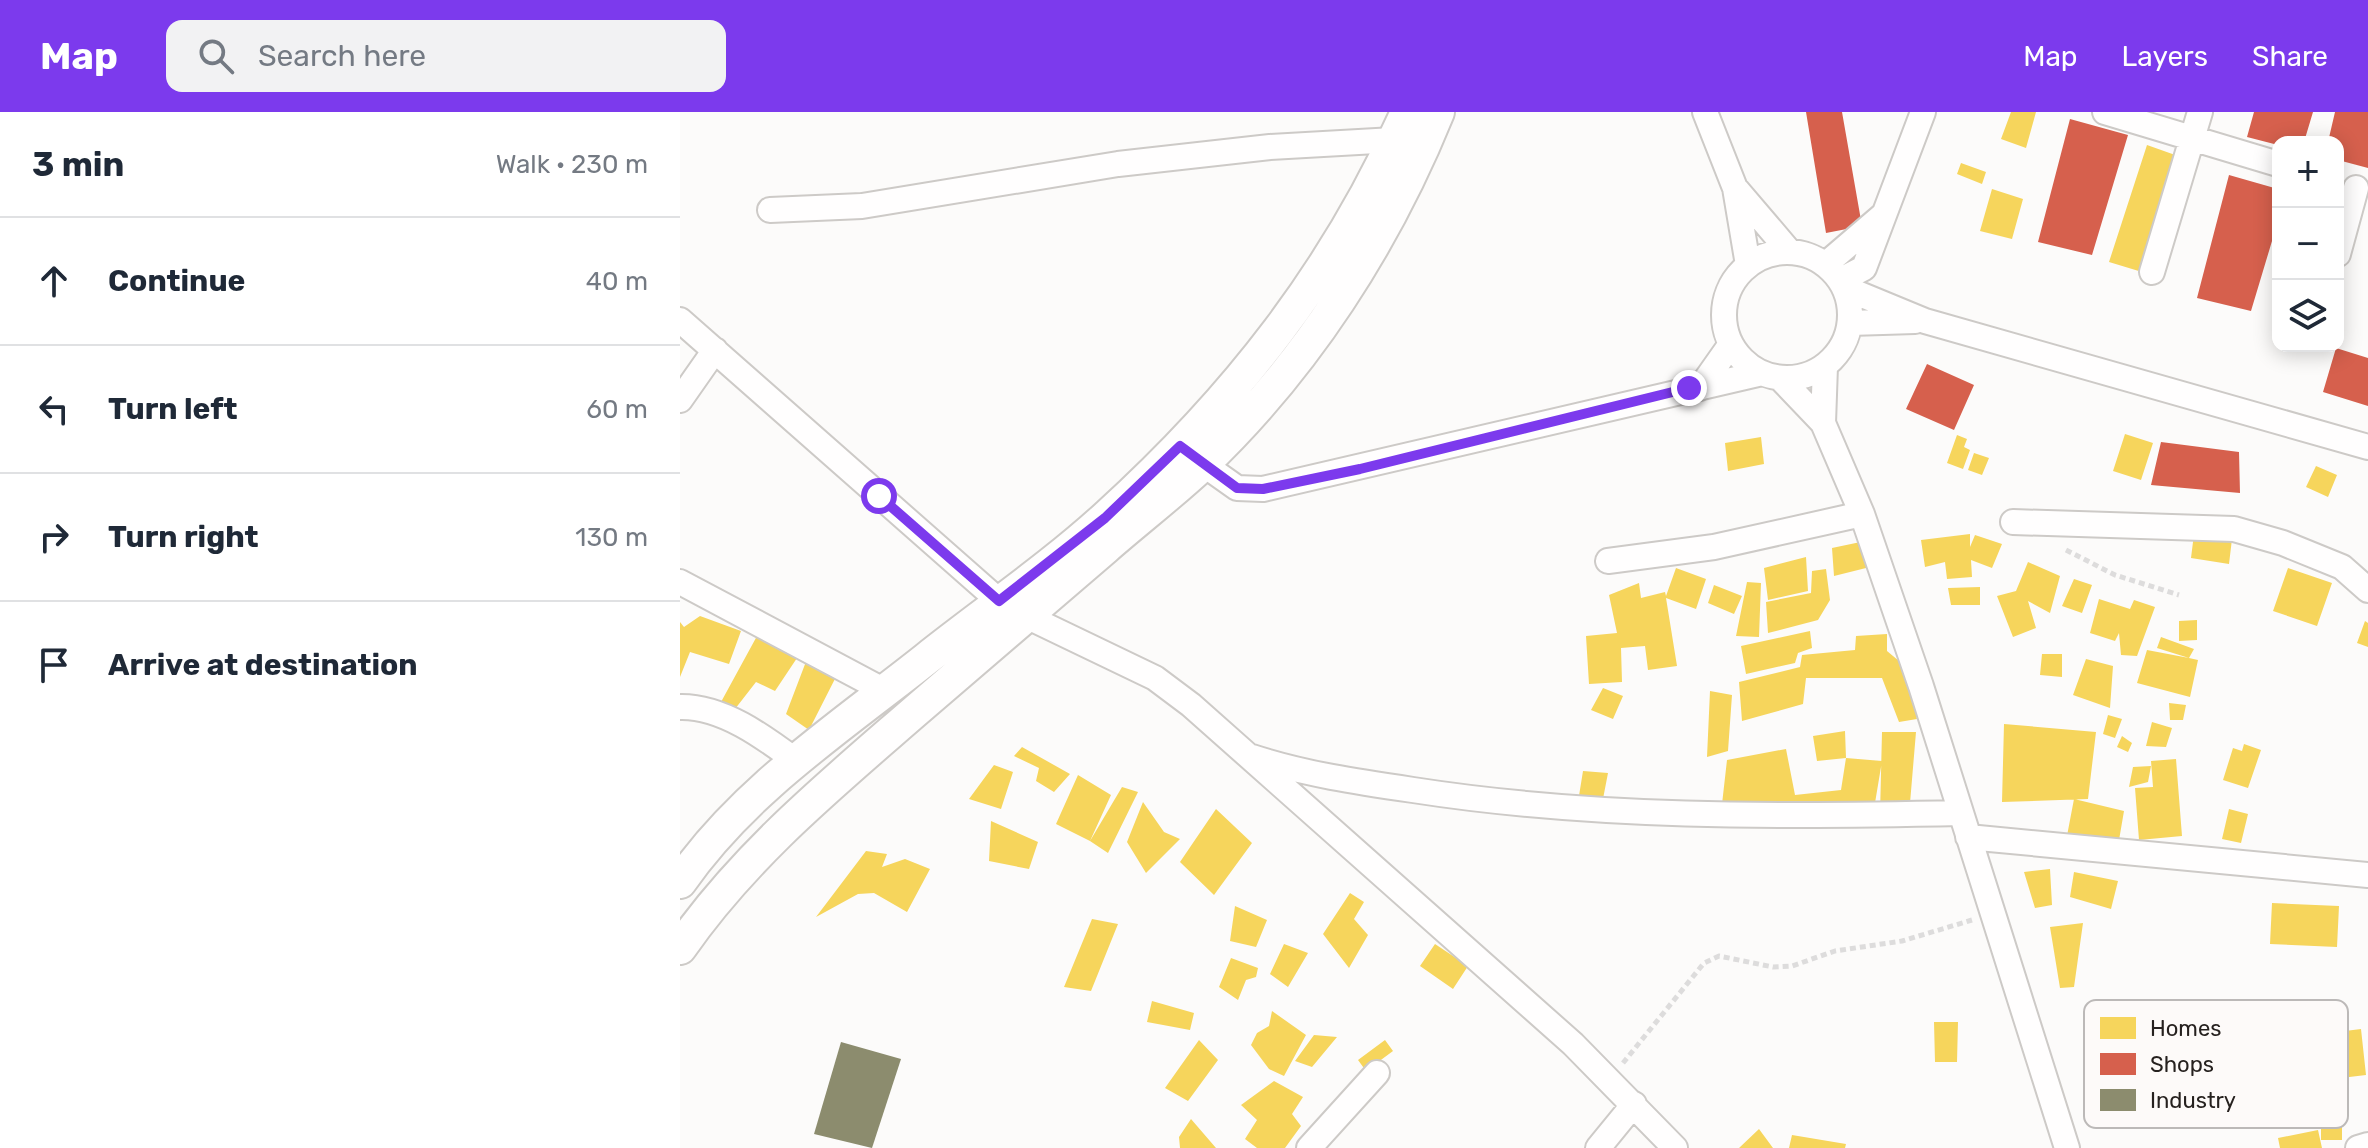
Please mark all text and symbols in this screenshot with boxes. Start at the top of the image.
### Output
search box [166,20,726,92]
text: Map [40,33,118,79]
icon: search [194,34,238,78]
text: Search here [258,38,426,74]
text: Map [2023,40,2078,73]
text: Layers [2122,40,2208,73]
text: Share [2252,40,2328,73]
map controls [2272,136,2344,352]
button: + [2272,136,2344,208]
text: 3 min [32,144,124,185]
text: Walk · 230 m [496,149,648,180]
button: − [2272,208,2344,280]
icon: ahead [32,259,76,303]
text: Continue [108,263,245,299]
text: 40 m [586,266,648,297]
button: layers [2272,280,2344,352]
route end [1671,370,1707,406]
icon: left [32,387,76,431]
text: Turn left [108,391,238,427]
text: 60 m [586,394,648,425]
route start [861,478,897,514]
icon: right [32,515,76,559]
text: Turn right [108,519,259,555]
text: 130 m [575,522,648,553]
icon: arrive [32,643,76,687]
text: Arrive at destination [108,647,418,683]
legend [2084,1000,2348,1128]
text: Homes [2150,1015,2221,1042]
text: Shops [2150,1051,2214,1078]
text: Industry [2150,1087,2236,1114]

